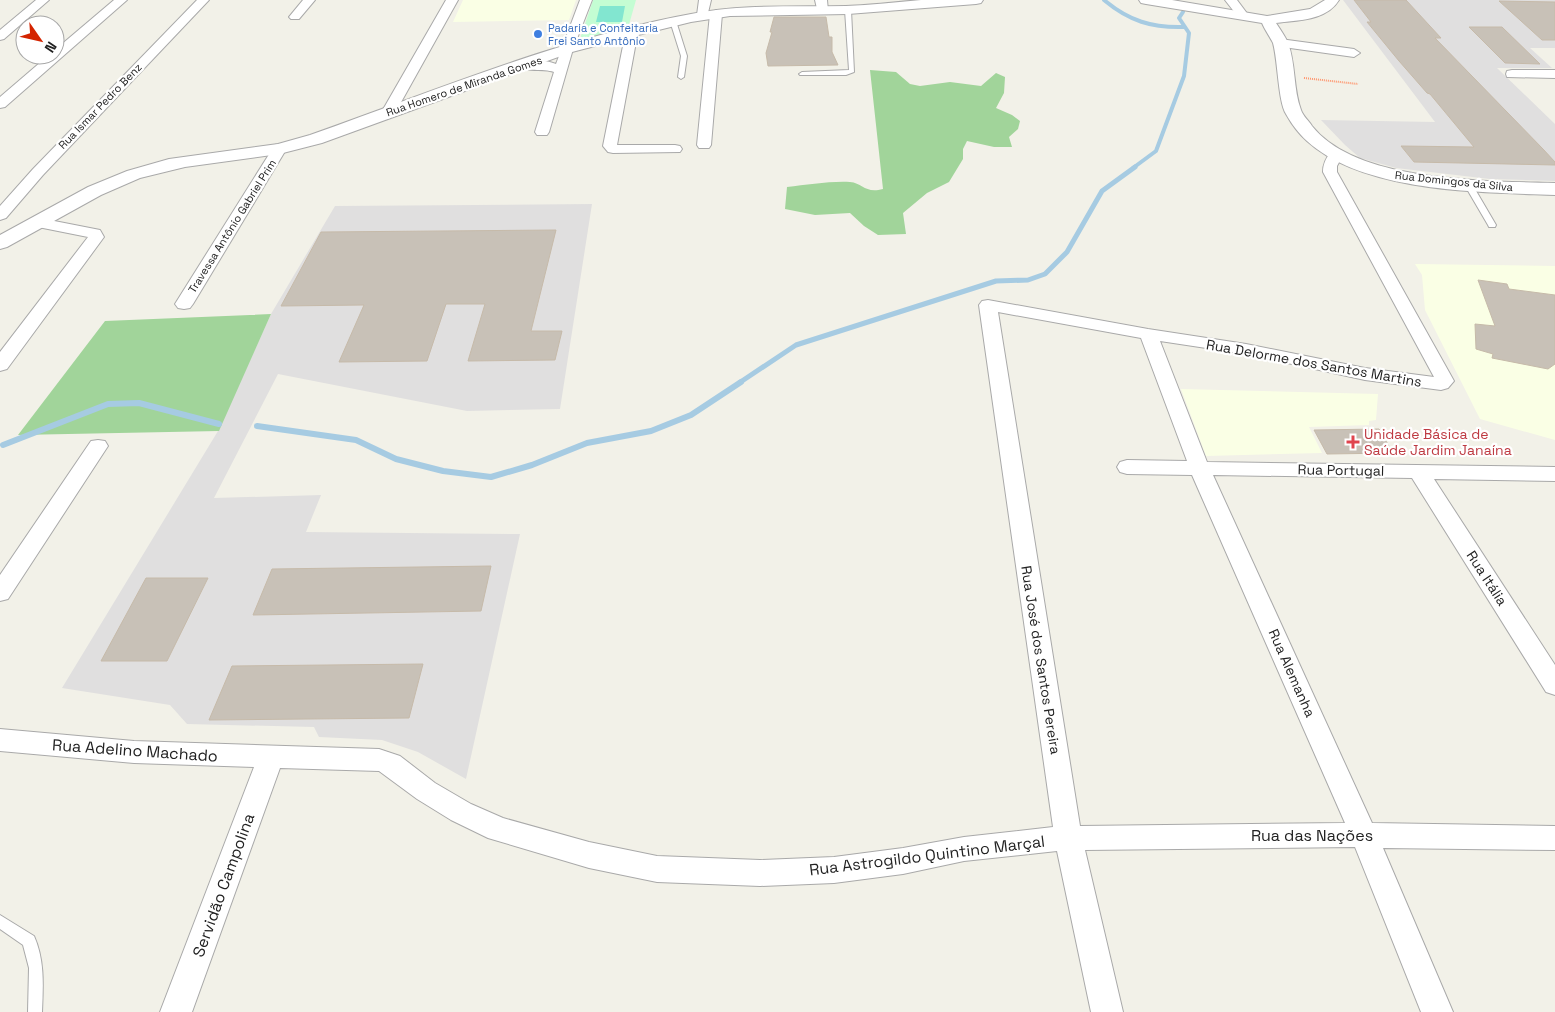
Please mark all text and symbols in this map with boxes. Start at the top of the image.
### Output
north arrow [15,15,65,65]
place label: Padaria e Confeitaria Frei Santo Antônio [548,21,659,48]
marker: Padaria e Confeitaria Frei Santo Antônio [532,28,544,40]
text: N [41,38,61,56]
street label: Rua Homero de Miranda Gomes [384,53,544,119]
street label: Rua Ismar Pedro Benz [55,60,145,152]
street label: Travessa Antônio Gabriel Prim [185,157,279,295]
street label: Rua Domingos da Silva [1394,168,1514,194]
street label: Rua Delorme dos Santos Martins [1205,335,1423,391]
place label: Unidade Básica de Saúde Jardim Janaína [1364,425,1512,459]
marker: Unidade Básica de Saúde Jardim Janaína [1346,435,1360,449]
street label: Rua Portugal [1298,460,1384,480]
street label: Rua Itália [1463,547,1511,609]
street label: Rua José dos Santos Pereira [1017,564,1065,756]
street label: Rua Alemanha [1265,626,1319,720]
street label: Rua Adelino Machado [51,734,218,767]
street label: Servidão Campolina [188,810,259,960]
street label: Rua das Nações [1251,825,1373,846]
street label: Rua Astrogildo Quintino Marçal [808,831,1046,880]

